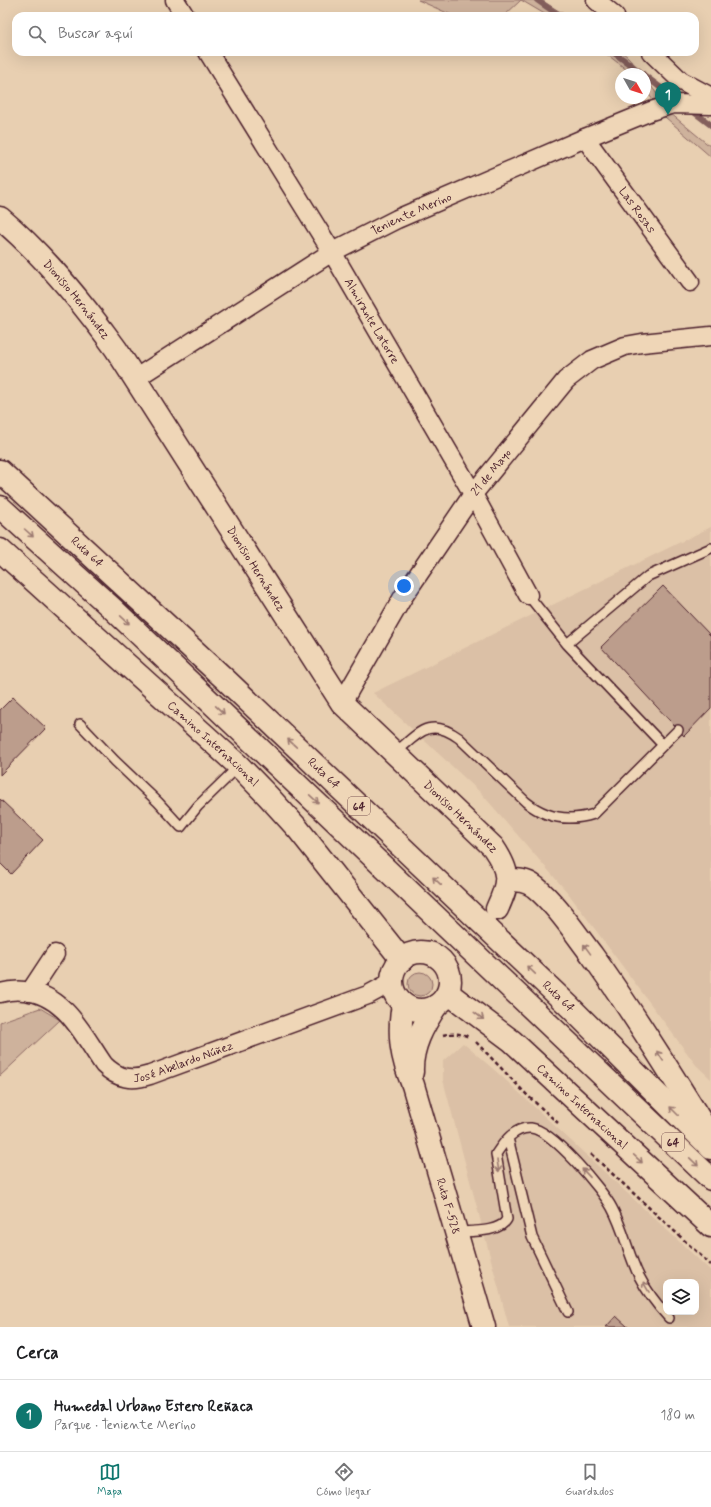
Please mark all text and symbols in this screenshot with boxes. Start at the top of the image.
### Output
search box [12,12,699,56]
icon: search [26,23,48,45]
text: Buscar aquí [58,24,133,44]
north arrow [615,68,651,104]
pin: 1 [655,82,681,115]
street label: Las Rosas [614,184,659,237]
street label: Teniente Merino [368,189,454,240]
street label: Dionisio Hernández [39,257,113,343]
street label: Almirante Latorre [340,275,403,367]
street label: 21 de Mayo [468,446,516,500]
street label: Dionisio Hernández [222,524,289,615]
one-way arrow [24,528,34,538]
street label: Ruta 64 [67,533,106,572]
your location [394,576,414,596]
one-way arrow [120,616,130,625]
street label: Camino Internacional [163,698,262,791]
one-way arrow [215,705,225,715]
one-way arrow [287,738,297,748]
street label: Ruta 64 [304,755,343,793]
street label: Dionisio Hernández [419,778,502,856]
one-way arrow [309,794,319,804]
road number: 64 [348,797,370,815]
one-way arrow [432,876,442,886]
one-way arrow [583,943,591,954]
one-way arrow [526,965,536,975]
street label: Ruta 64 [538,978,578,1016]
one-way arrow [474,1012,485,1020]
street label: José Abelardo Núñez [133,1038,236,1087]
one-way arrow [655,1050,663,1062]
street label: Camino Internacional [533,1061,631,1154]
one-way arrow [669,1106,679,1116]
road number: 64 [662,1133,684,1151]
one-way arrow [633,1154,643,1163]
one-way arrow [689,1157,699,1167]
one-way arrow [494,1159,502,1172]
one-way arrow [581,1168,591,1178]
street label: Ruta F-528 [432,1176,463,1236]
map controls [663,1279,699,1315]
button: layers [663,1279,699,1315]
one-way arrow [641,1281,649,1293]
text: Cerca [16,1342,59,1364]
text: Humedal Urbano Estero Reñaca [54,1397,253,1417]
text: 1 [26,1407,32,1424]
text: 180 m [660,1407,695,1424]
text: Parque · Teniente Merino [54,1417,196,1434]
tab: Mapa [97,1461,122,1499]
tab: Cómo llegar [316,1461,371,1499]
tab: Guardados [565,1461,614,1499]

